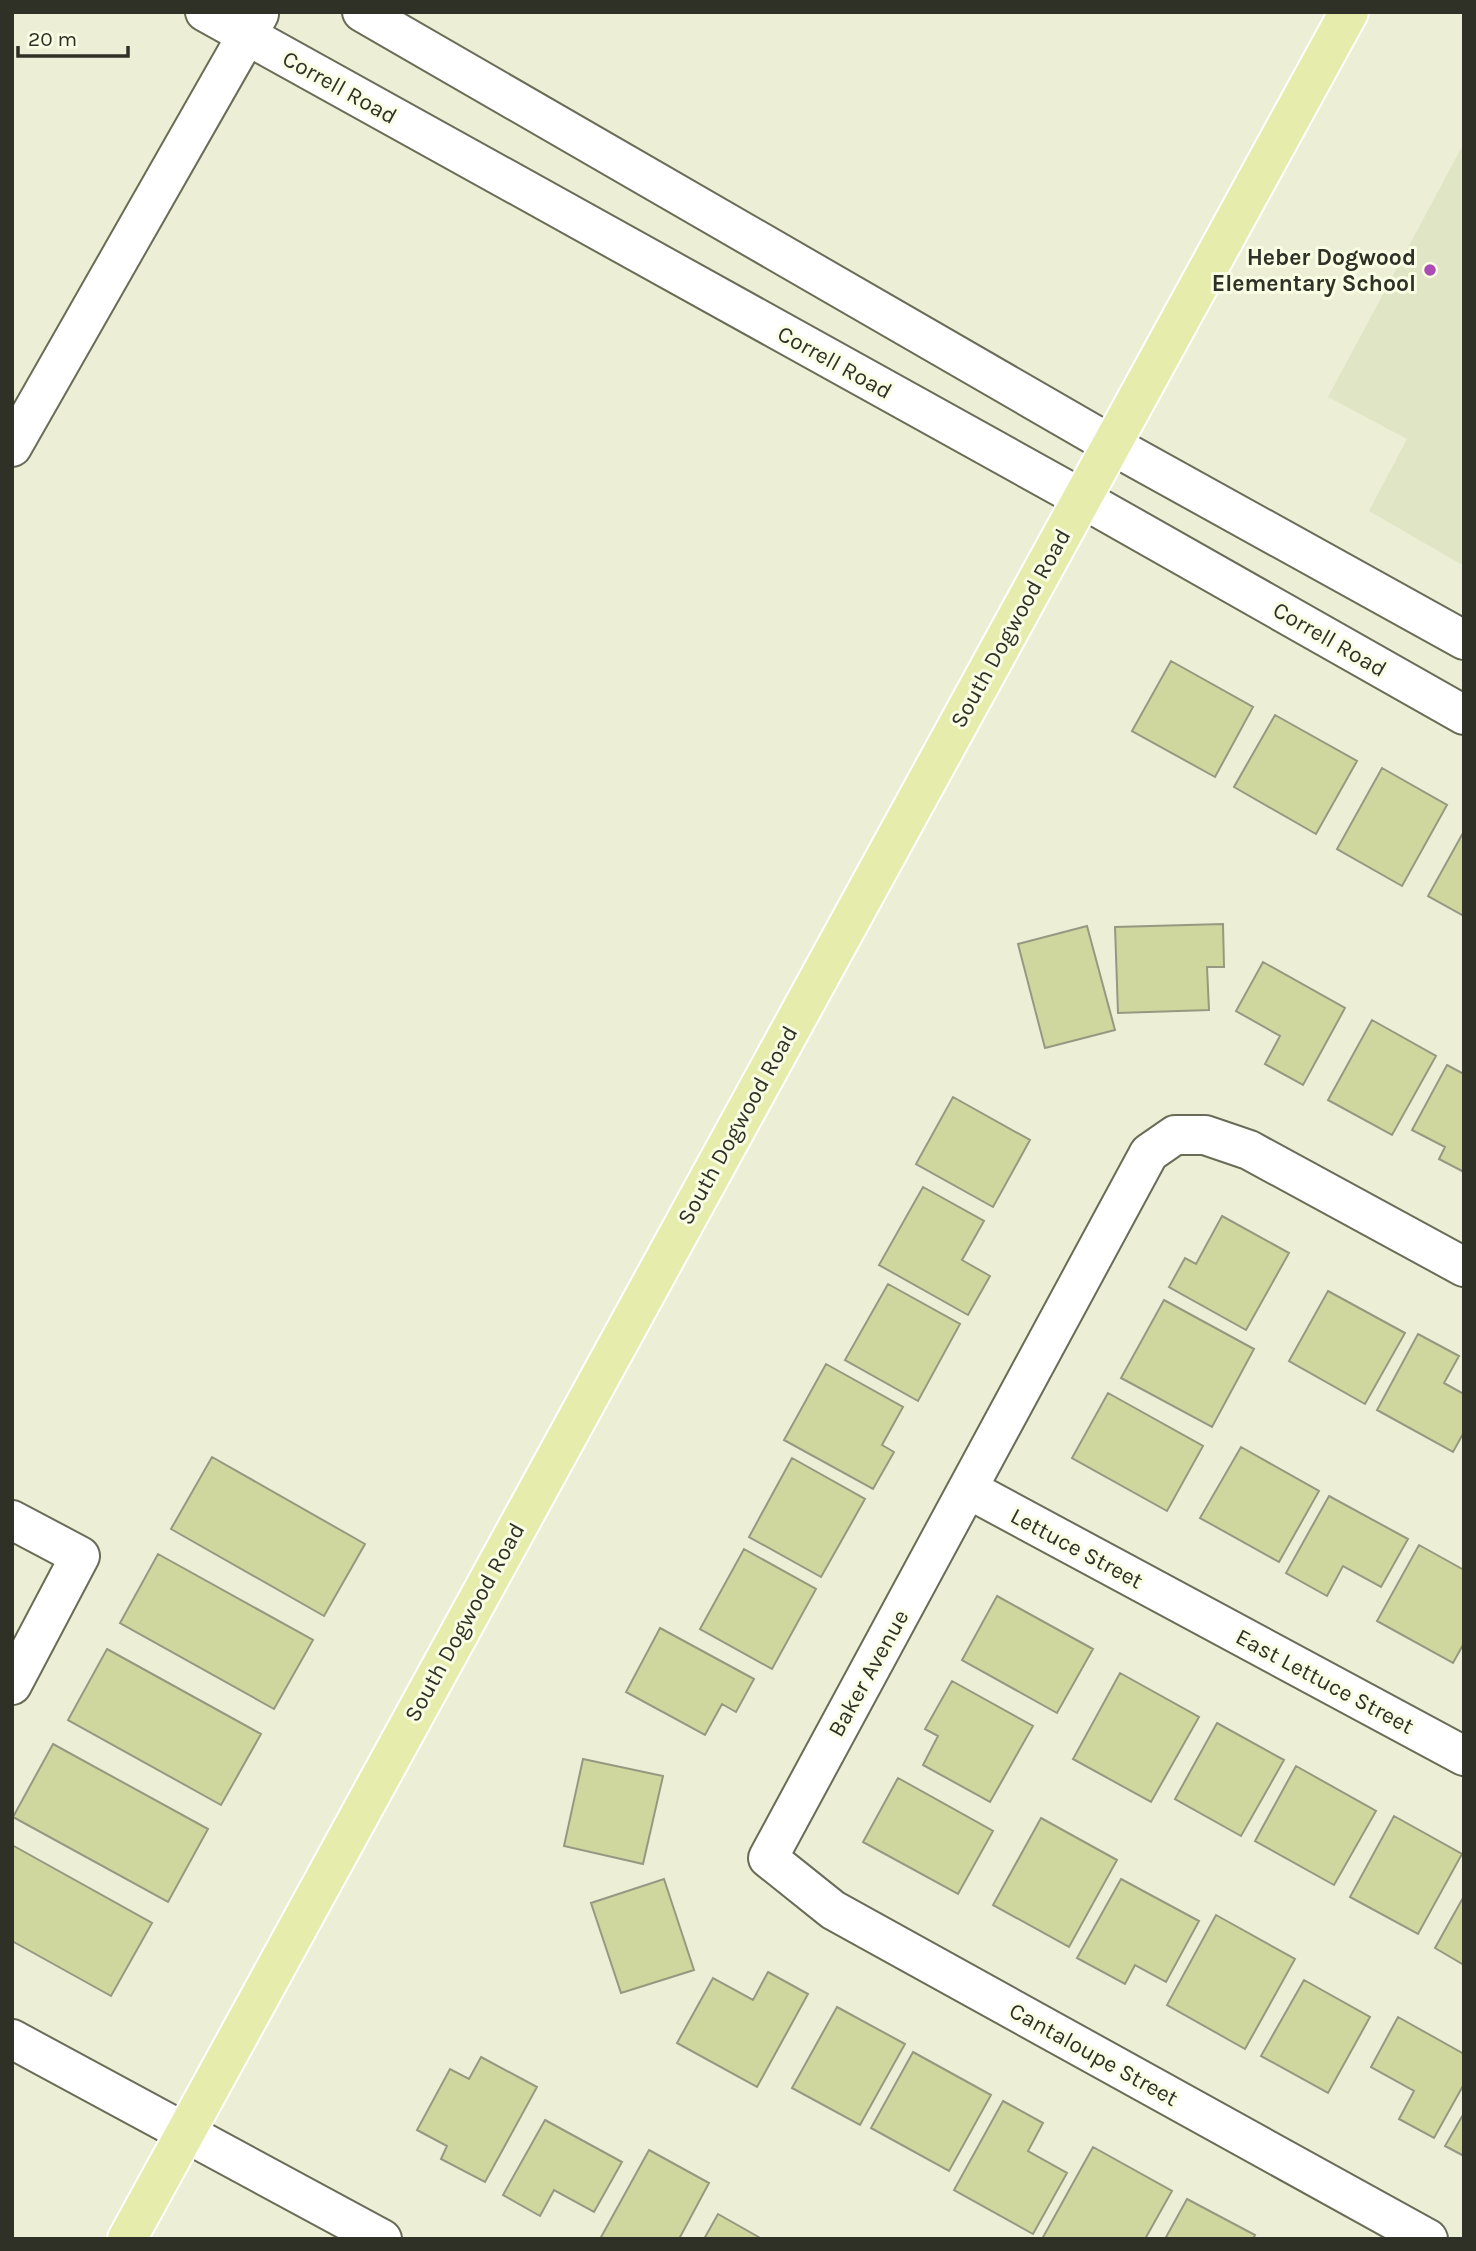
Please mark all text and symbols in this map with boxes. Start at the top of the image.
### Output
scale bar [18,14,128,58]
text: 20 m [28,27,77,51]
street label: Correll Road [278,45,402,130]
place label: Heber Dogwood Elementary School [1212,244,1416,297]
marker: Heber Dogwood Elementary School [1422,262,1438,278]
street label: Correll Road [773,320,897,405]
street label: South Dogwood Road [945,524,1076,732]
street label: Correll Road [1268,596,1391,683]
street label: South Dogwood Road [672,1021,803,1229]
street label: Lettuce Street [1006,1502,1148,1595]
street label: South Dogwood Road [399,1518,530,1726]
street label: Baker Avenue [822,1605,914,1742]
street label: East Lettuce Street [1231,1623,1419,1740]
street label: Cantaloupe Street [1005,1997,1183,2112]

